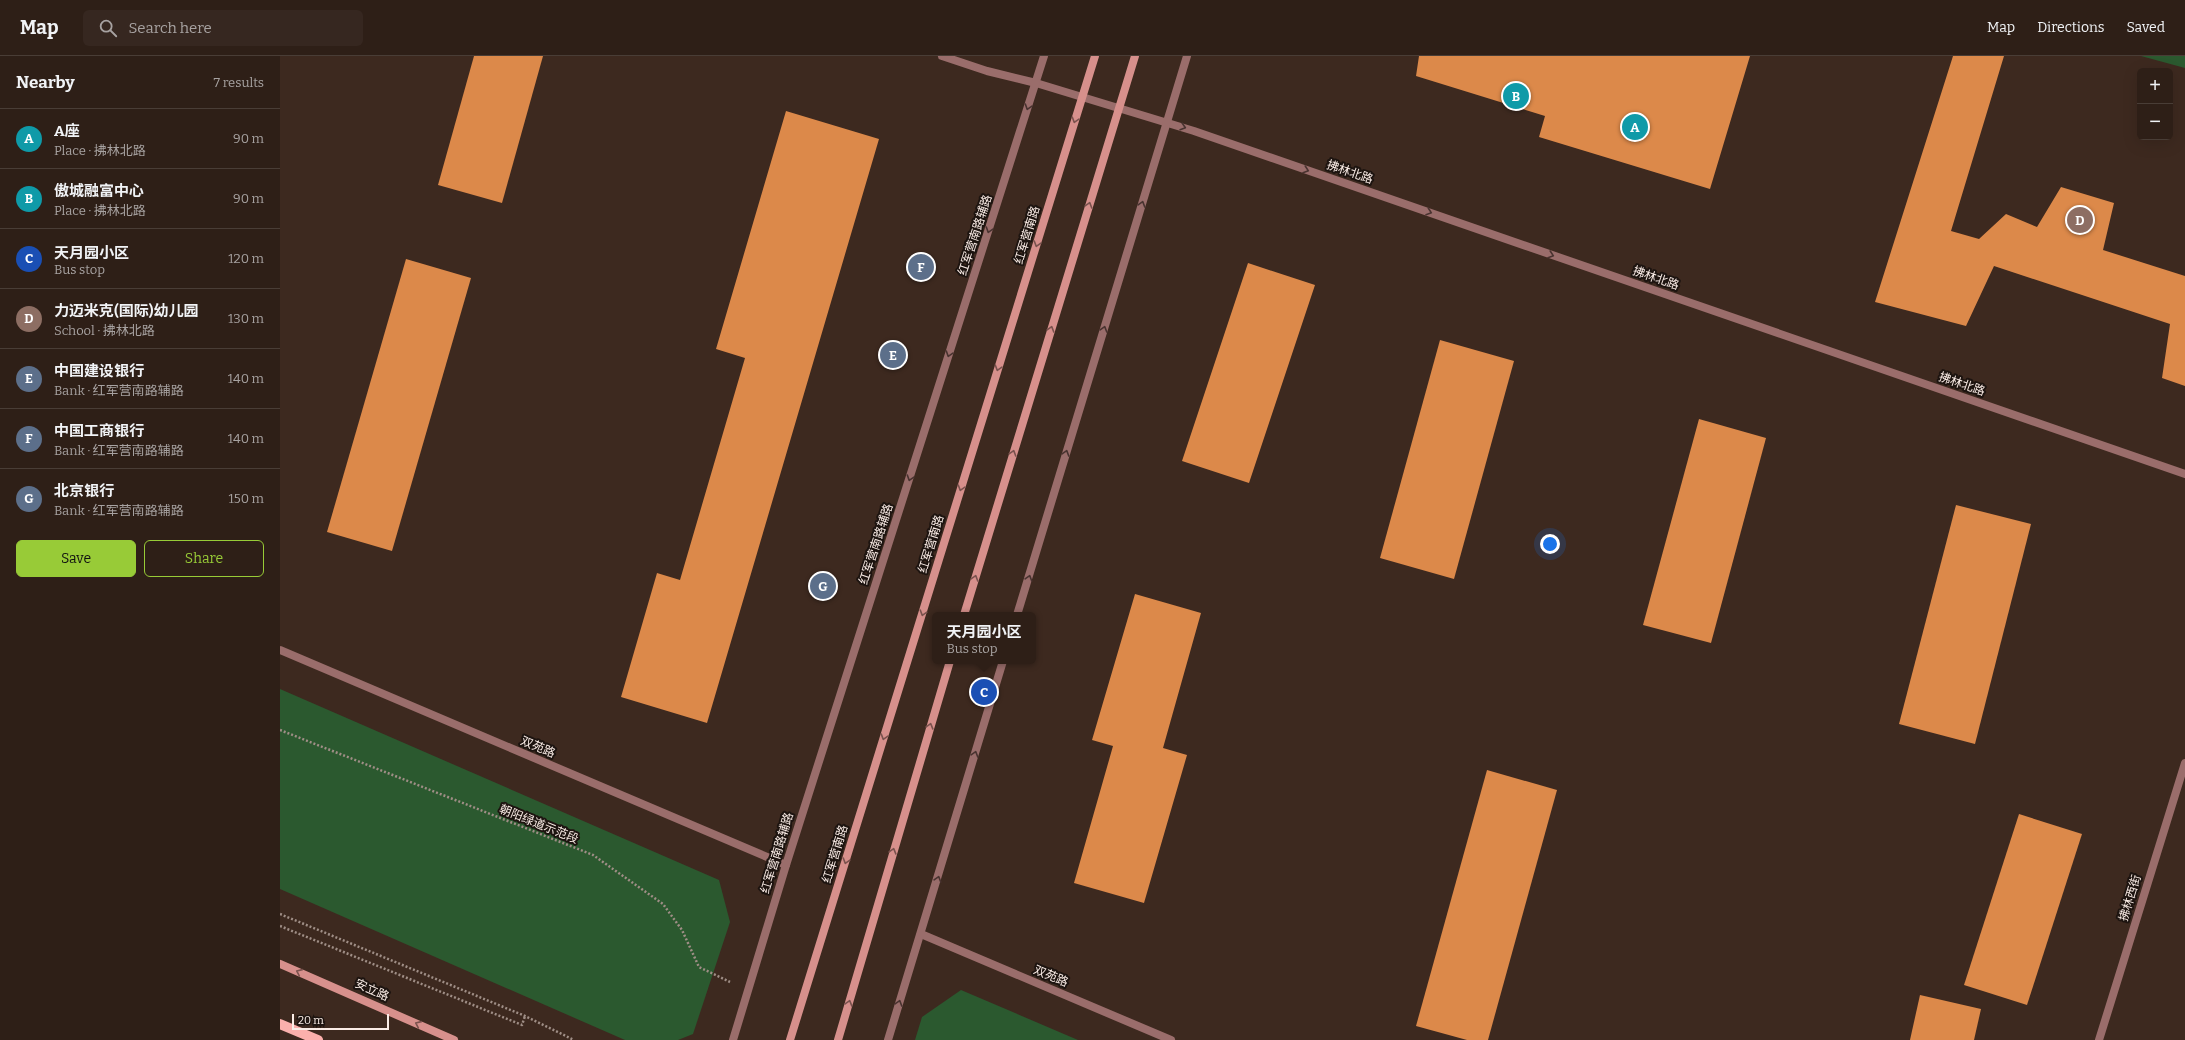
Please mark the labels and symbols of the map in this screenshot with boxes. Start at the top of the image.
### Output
pin: B [1503,81,1529,111]
one-way arrow [1024,103,1033,110]
pin: A [1622,112,1648,142]
one-way arrow [1071,116,1080,123]
one-way arrow [1179,123,1186,131]
street label: 拂林北路 [1325,158,1375,186]
one-way arrow [1302,165,1309,173]
street label: 红军营南路辅路 [955,193,995,277]
one-way arrow [1084,201,1093,208]
one-way arrow [1137,201,1146,208]
street label: 红军营南路 [1012,204,1042,266]
pin: D [2067,205,2093,235]
one-way arrow [1425,207,1432,216]
one-way arrow [985,227,994,234]
one-way arrow [1033,241,1042,248]
one-way arrow [1548,250,1555,258]
pin: F [908,252,934,282]
street label: 拂林北路 [1631,264,1681,292]
one-way arrow [1099,325,1108,332]
one-way arrow [1046,326,1055,333]
pin: E [880,340,906,370]
one-way arrow [945,351,954,358]
one-way arrow [994,365,1003,372]
street label: 拂林北路 [1937,370,1987,398]
one-way arrow [1008,450,1017,457]
one-way arrow [1061,450,1070,457]
one-way arrow [906,474,914,481]
one-way arrow [957,485,966,492]
street label: 红军营南路辅路 [856,502,896,586]
street label: 红军营南路 [916,513,946,575]
your location [1540,534,1560,554]
pin: G [810,571,836,601]
one-way arrow [970,574,979,581]
one-way arrow [1024,574,1033,581]
one-way arrow [919,609,928,616]
pin: C [971,677,997,707]
one-way arrow [925,723,934,730]
one-way arrow [880,733,889,740]
street label: 双苑路 [519,734,557,760]
one-way arrow [970,751,979,758]
street label: 朝阳绿道示范段 [497,802,581,846]
street label: 红军营南路辅路 [758,811,796,895]
street label: 红军营南路 [820,823,850,885]
one-way arrow [888,848,897,855]
one-way arrow [842,857,851,864]
street label: 拂林西街 [2116,873,2144,923]
one-way arrow [933,875,942,882]
street label: 双苑路 [1032,963,1070,989]
one-way arrow [295,969,302,977]
street label: 安立路 [353,976,391,1004]
one-way arrow [844,999,853,1006]
one-way arrow [894,999,903,1006]
scale bar [292,1012,389,1031]
one-way arrow [414,1021,421,1029]

